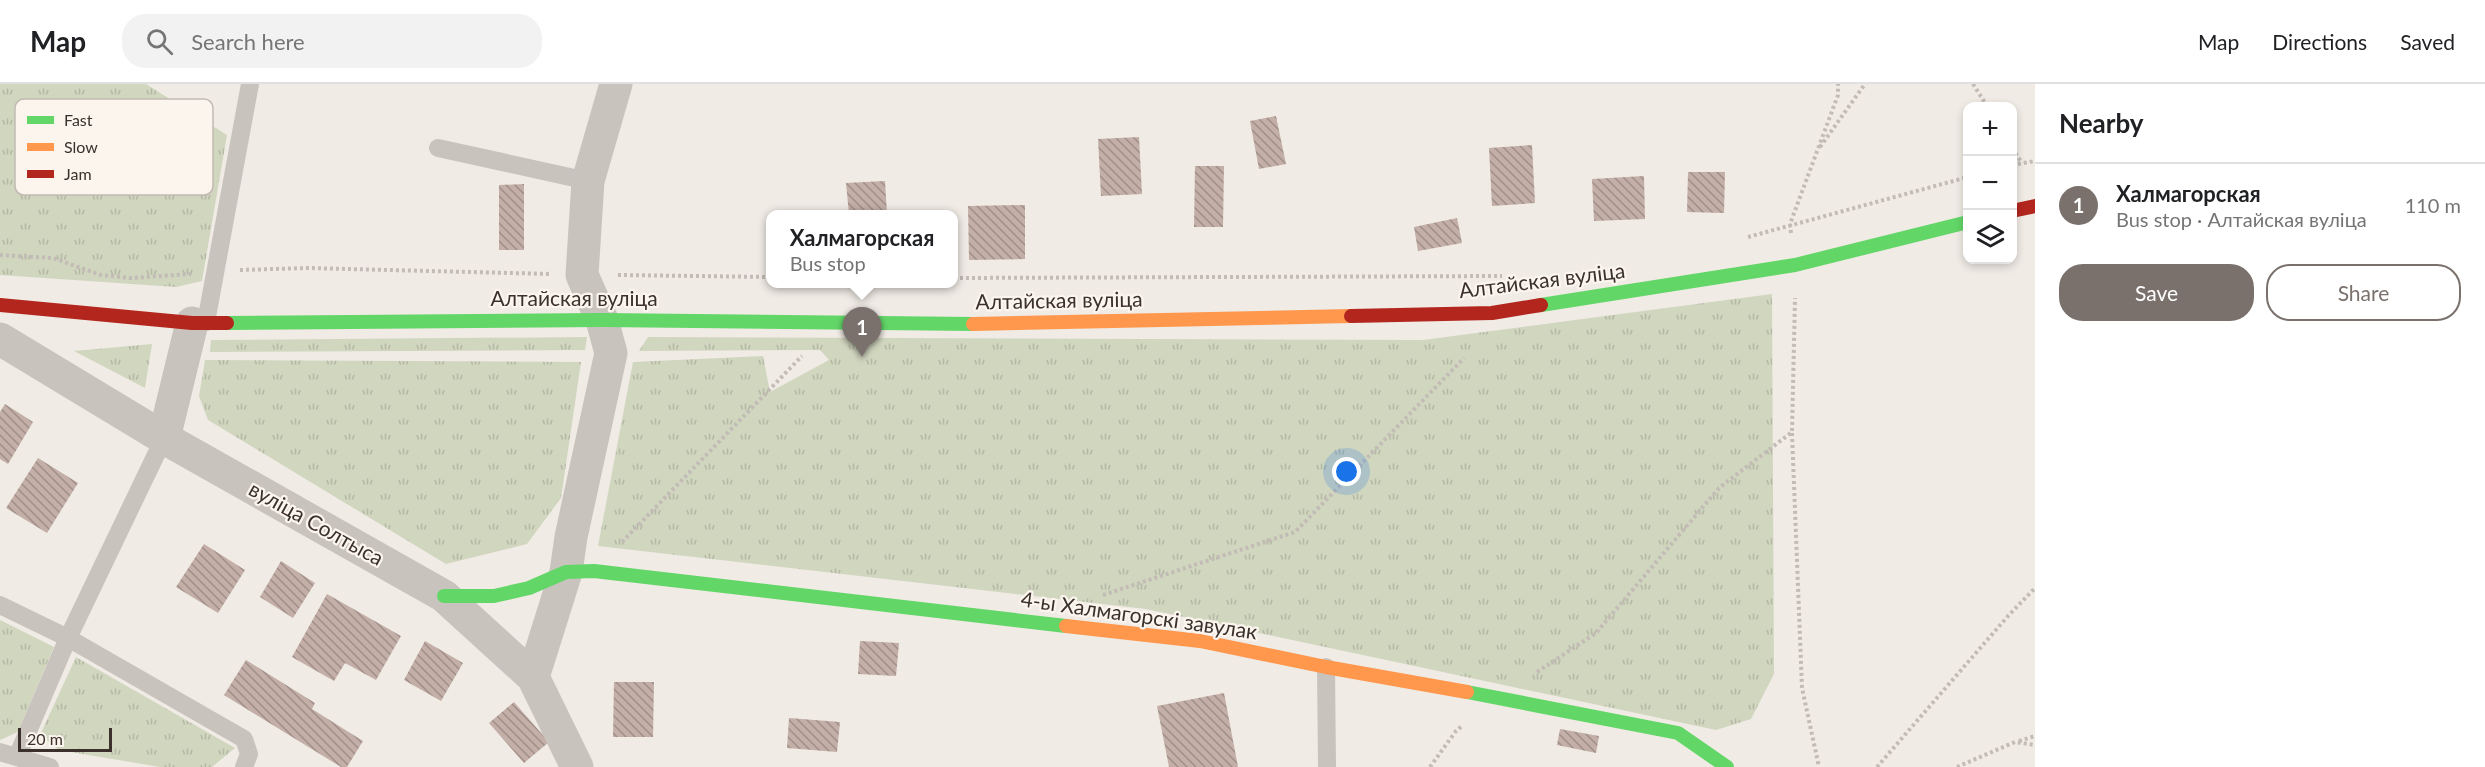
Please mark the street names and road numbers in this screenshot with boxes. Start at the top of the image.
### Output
street label: Алтайская вуліца [1457,257,1626,302]
street label: Алтайская вуліца [490,285,658,310]
street label: Алтайская вуліца [975,286,1143,313]
street label: вуліца Солтыса [245,475,388,570]
street label: 4-ы Халмагорскі завулак [1019,586,1259,644]

